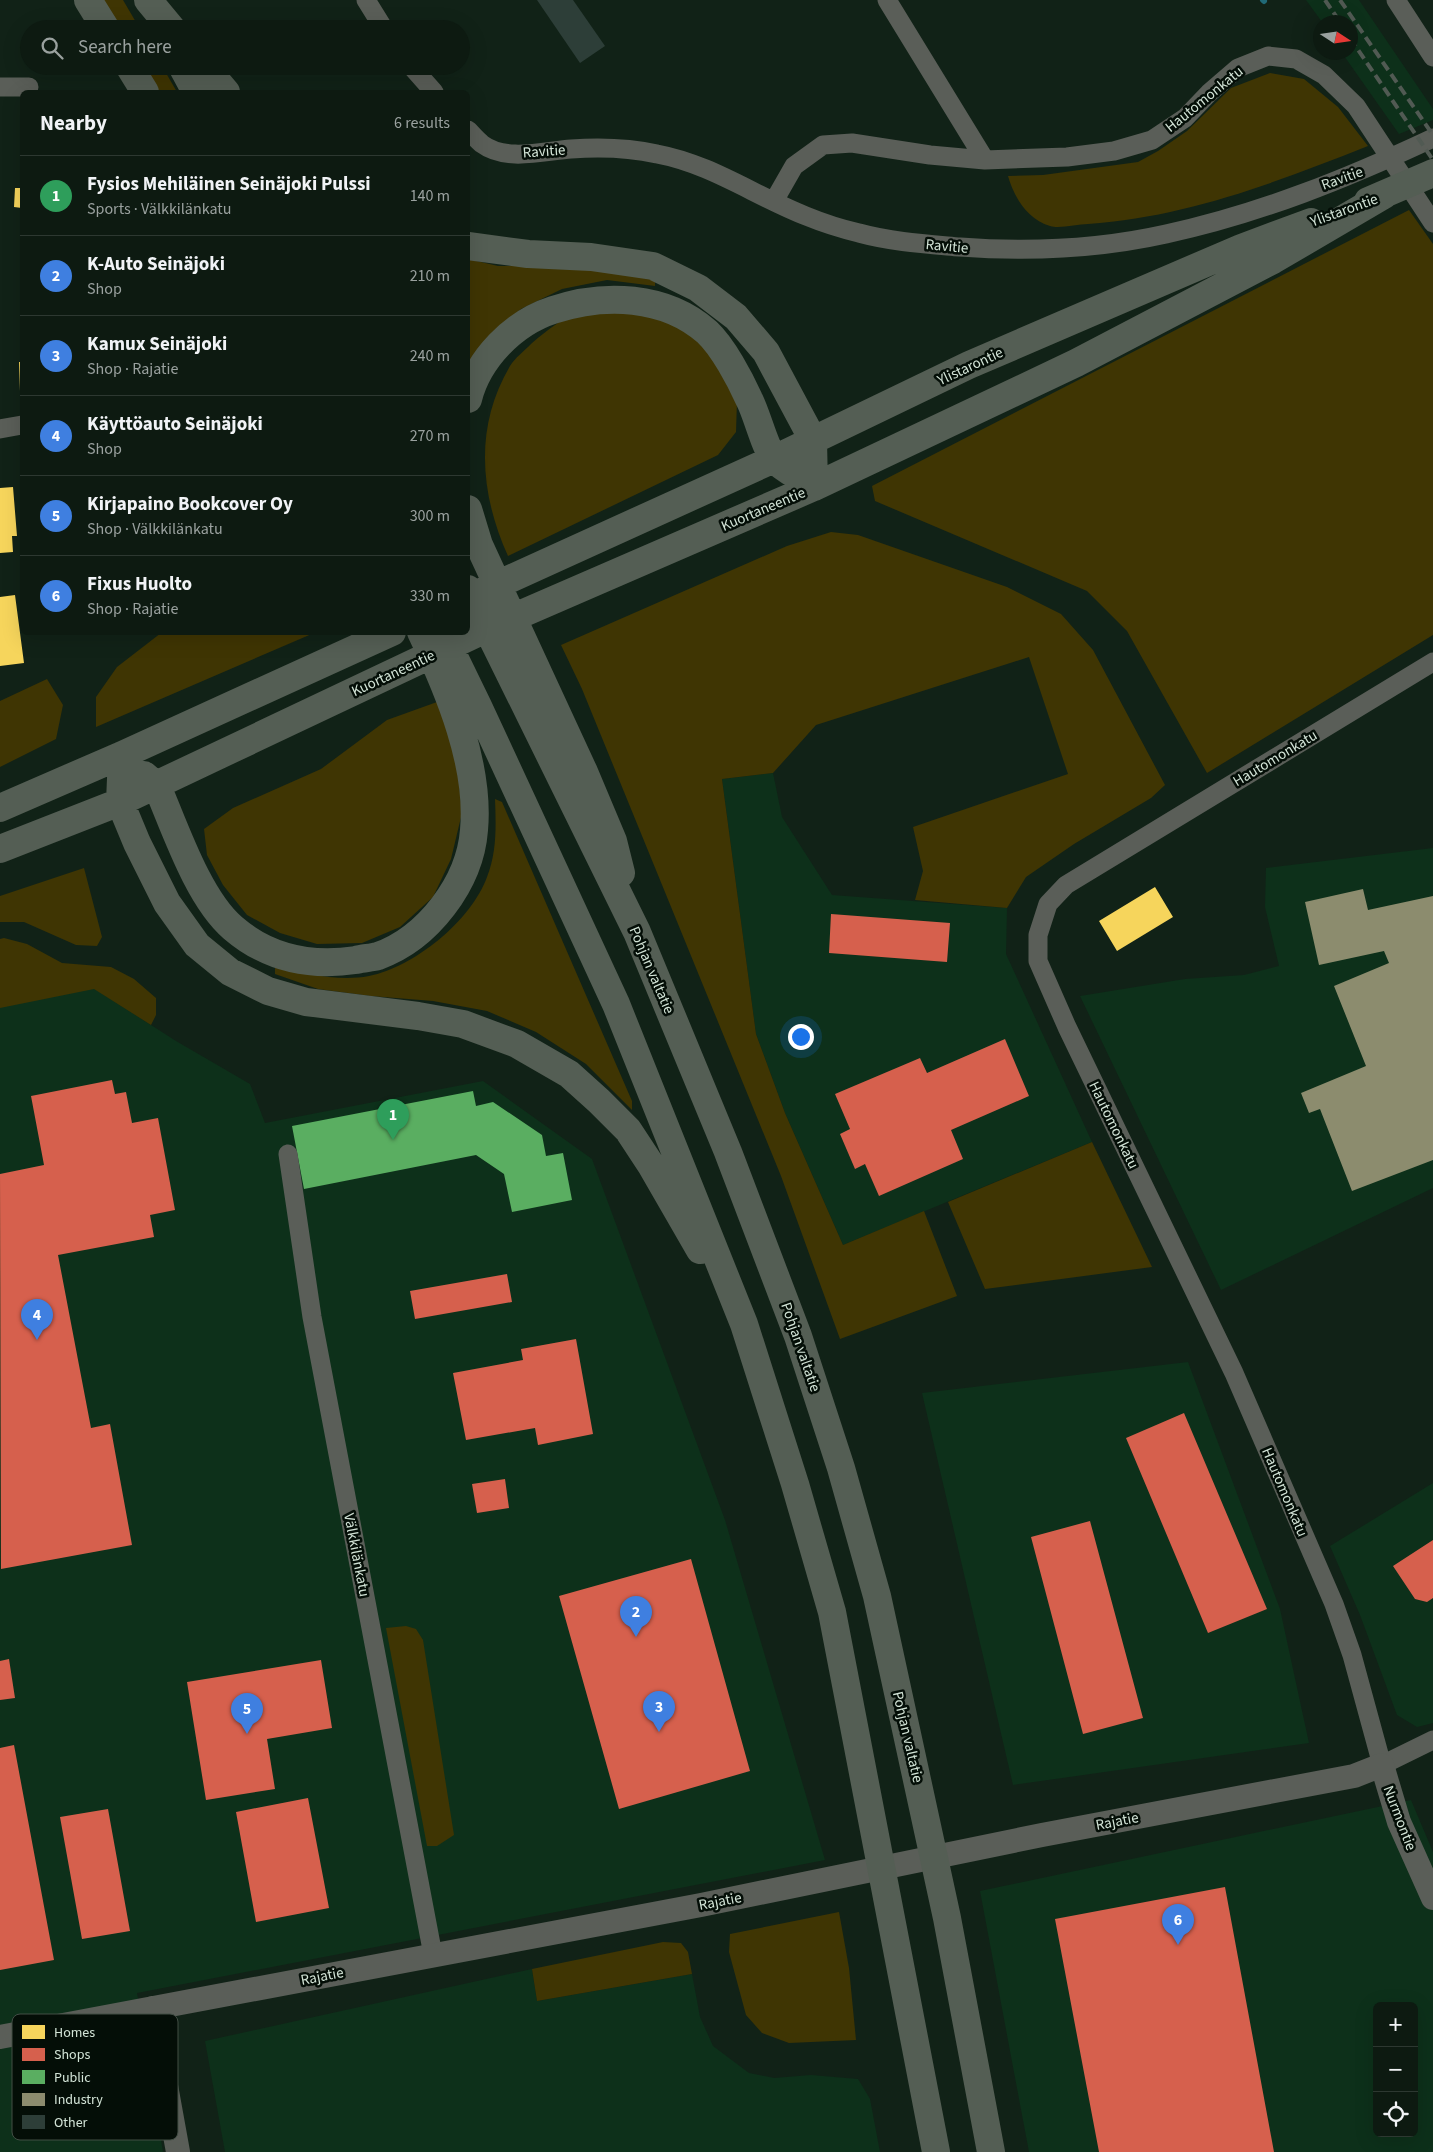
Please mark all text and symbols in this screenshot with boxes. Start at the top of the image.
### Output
north arrow [1313,15,1358,60]
search box [20,20,470,75]
icon: search [38,34,66,62]
text: Search here [78,34,172,61]
street label: Hautomonkatu [1161,61,1248,137]
text: Nearby [40,108,107,138]
text: 6 results [394,112,450,134]
street label: Ravitie [522,140,566,163]
street label: Ravitie [1318,161,1366,196]
text: Fysios Mehiläinen Seinäjoki Pulssi [87,171,371,198]
text: 1 [52,185,60,207]
text: 140 m [410,185,450,207]
street label: Ylistarontie [1306,189,1381,233]
text: Sports · Välkkilänkatu [87,198,231,220]
street label: Ravitie [925,234,969,259]
text: K-Auto Seinäjoki [87,251,225,278]
text: 2 [52,265,60,287]
text: 210 m [410,265,450,287]
text: Shop [87,278,122,300]
text: Kamux Seinäjoki [87,331,227,358]
street label: Ylistarontie [933,342,1007,391]
text: 3 [52,345,60,367]
text: 240 m [410,345,450,367]
text: Shop · Rajatie [87,358,178,380]
text: Käyttöauto Seinäjoki [87,411,263,438]
text: 4 [52,425,60,447]
text: 270 m [410,425,450,447]
text: Shop [87,438,122,460]
street label: Kuortaneentie [718,482,809,537]
text: Kirjapaino Bookcover Oy [87,491,293,518]
text: 5 [52,505,60,527]
text: 300 m [410,505,450,527]
text: Shop · Välkkilänkatu [87,518,223,540]
text: Fixus Huolto [87,571,192,598]
text: 6 [52,585,60,607]
text: 330 m [410,585,450,607]
text: Shop · Rajatie [87,598,178,620]
street label: Kuortaneentie [348,645,438,702]
street label: Hautomonkatu [1229,725,1321,792]
street label: Pohjan valtatie [624,923,679,1017]
your location [788,1024,814,1050]
street label: Hautomonkatu [1083,1078,1144,1173]
pin: 1 [377,1099,409,1140]
pin: 4 [21,1299,53,1340]
street label: Pohjan valtatie [775,1300,826,1395]
street label: Hautomonkatu [1256,1444,1313,1540]
street label: Välkkilänkatu [338,1511,375,1599]
pin: 2 [620,1596,652,1637]
street label: Pohjan valtatie [887,1689,928,1785]
pin: 3 [643,1691,675,1732]
pin: 5 [231,1693,263,1734]
street label: Nurmontie [1378,1783,1422,1854]
street label: Rajatie [1094,1807,1140,1836]
street label: Rajatie [697,1887,743,1916]
pin: 6 [1162,1904,1194,1945]
street label: Rajatie [299,1962,345,1991]
map controls [1373,2002,1418,2137]
button: + [1373,2002,1418,2047]
legend [12,2014,178,2140]
text: Homes [54,2023,95,2043]
text: Shops [54,2045,90,2065]
button: − [1373,2047,1418,2092]
text: Public [54,2068,91,2088]
text: Industry [54,2090,103,2110]
button: locate [1373,2092,1418,2137]
text: Other [54,2113,88,2133]

